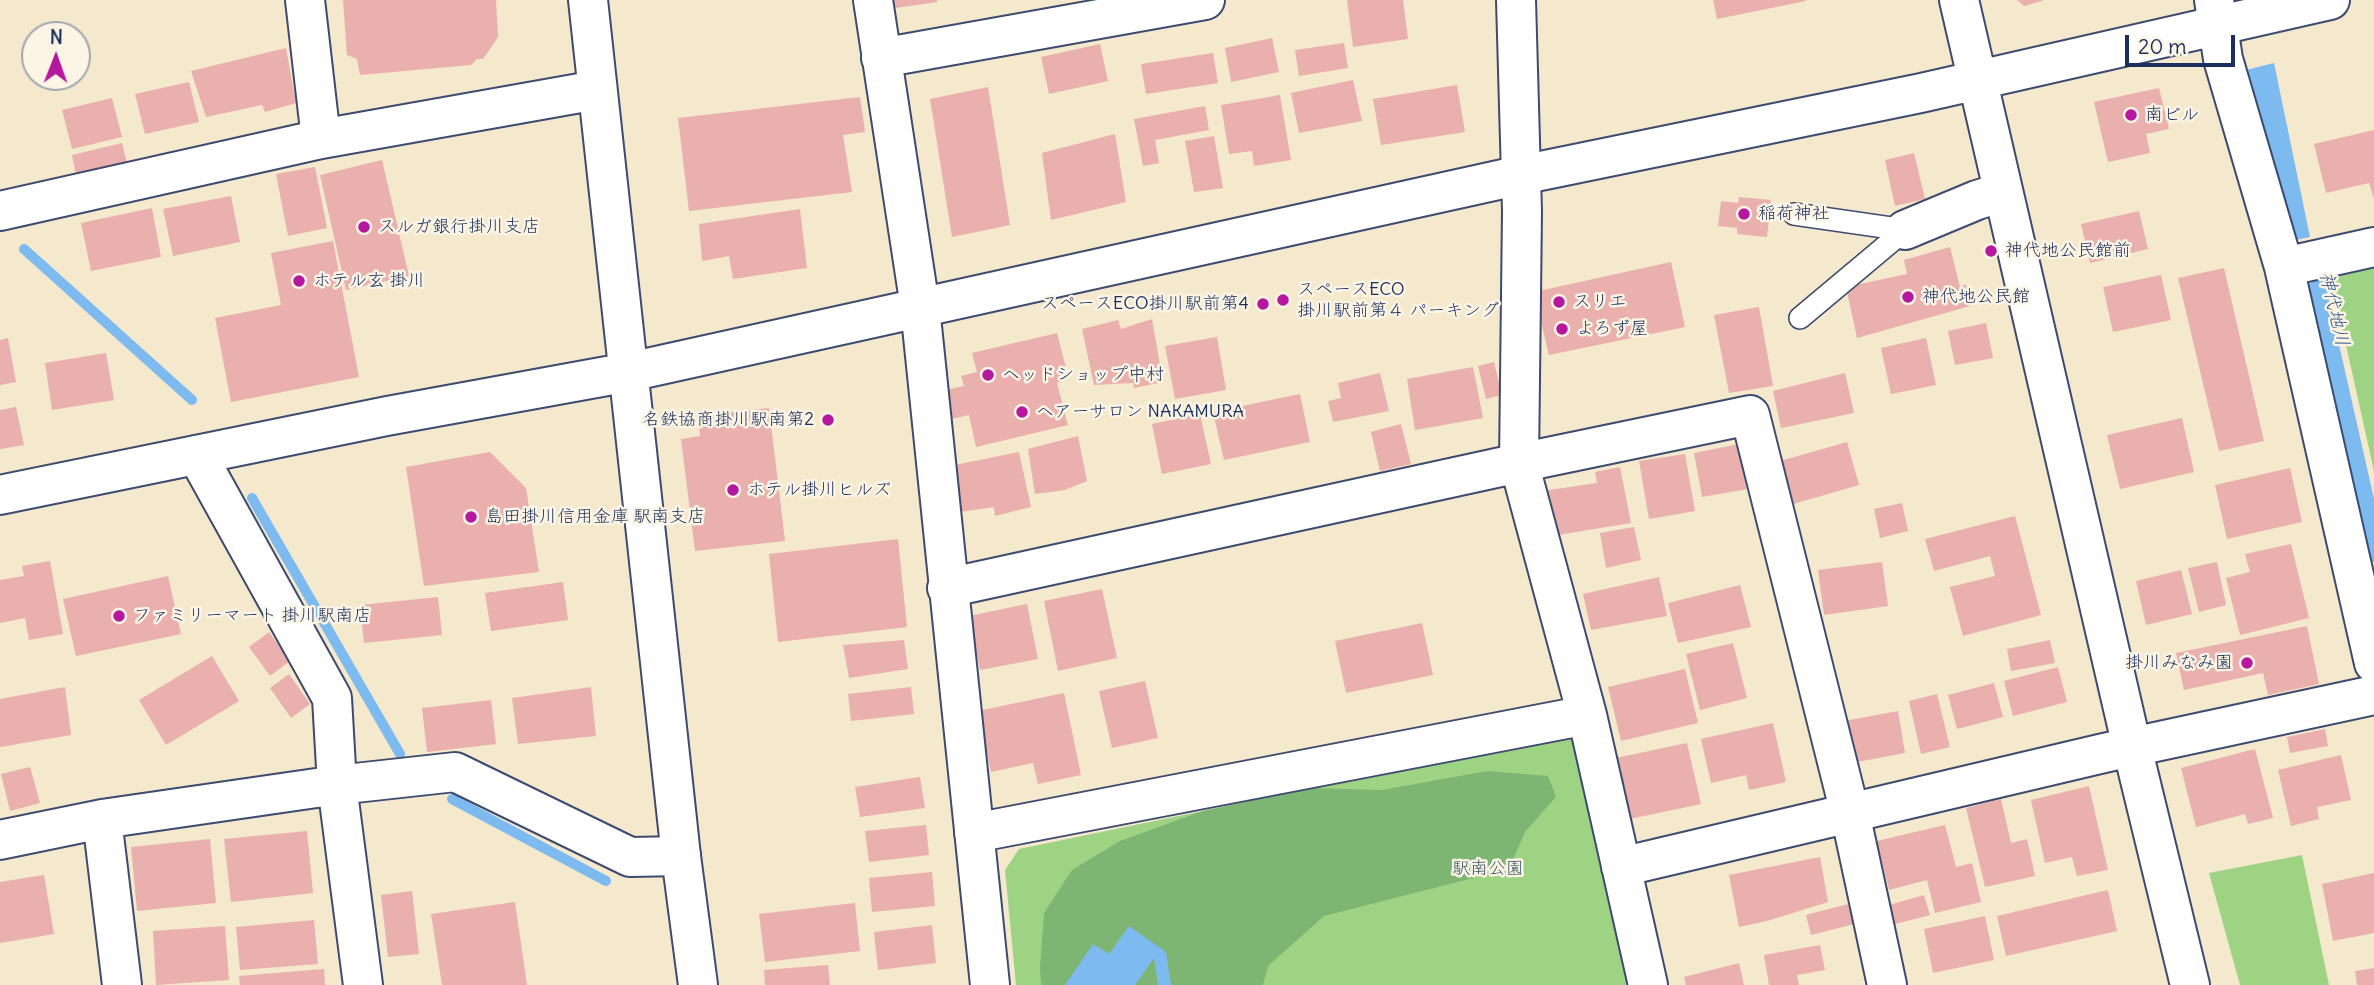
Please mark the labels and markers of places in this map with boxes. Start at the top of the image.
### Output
place label: 南ビル [2145,104,2199,126]
marker: 南ビル [2123,107,2139,123]
place label: 稲荷神社 [1758,203,1830,225]
marker: 稲荷神社 [1736,206,1752,222]
place label: スルガ銀行掛川支店 [378,216,540,238]
marker: スルガ銀行掛川支店 [356,219,372,235]
place label: 神代地公民館前 [2005,240,2131,262]
marker: 神代地公民館前 [1983,243,1999,259]
place label: ホテル玄 掛川 [313,270,425,292]
marker: ホテル玄 掛川 [291,273,307,289]
place label: スペースECO 掛川駅前第４ パーキング [1297,279,1499,322]
place label: 神代地公民館 [1922,286,2030,308]
marker: 神代地公民館 [1900,289,1916,305]
place label: スリエ [1573,291,1627,313]
marker: スペースECO 掛川駅前第４ パーキング [1275,292,1291,308]
place label: スペースECO掛川駅前第4 [1041,293,1249,315]
marker: スリエ [1551,294,1567,310]
marker: スペースECO掛川駅前第4 [1255,296,1271,312]
place label: よろず屋 [1576,318,1648,340]
marker: よろず屋 [1554,321,1570,337]
place label: ヘッドショップ中村 [1002,364,1164,386]
marker: ヘッドショップ中村 [980,367,996,383]
place label: ヘアーサロン NAKAMURA [1036,401,1244,423]
marker: ヘアーサロン NAKAMURA [1014,404,1030,420]
place label: 名鉄協商掛川駅南第2 [642,409,814,431]
marker: 名鉄協商掛川駅南第2 [820,412,836,428]
place label: ホテル掛川ヒルズ [747,479,891,501]
marker: ホテル掛川ヒルズ [725,482,741,498]
place label: 島田掛川信用金庫 駅南支店 [485,506,705,528]
marker: 島田掛川信用金庫 駅南支店 [463,509,479,525]
place label: ファミリーマート 掛川駅南店 [133,605,371,627]
marker: ファミリーマート 掛川駅南店 [111,608,127,624]
place label: 掛川みなみ園 [2125,652,2233,674]
marker: 掛川みなみ園 [2239,655,2255,671]

